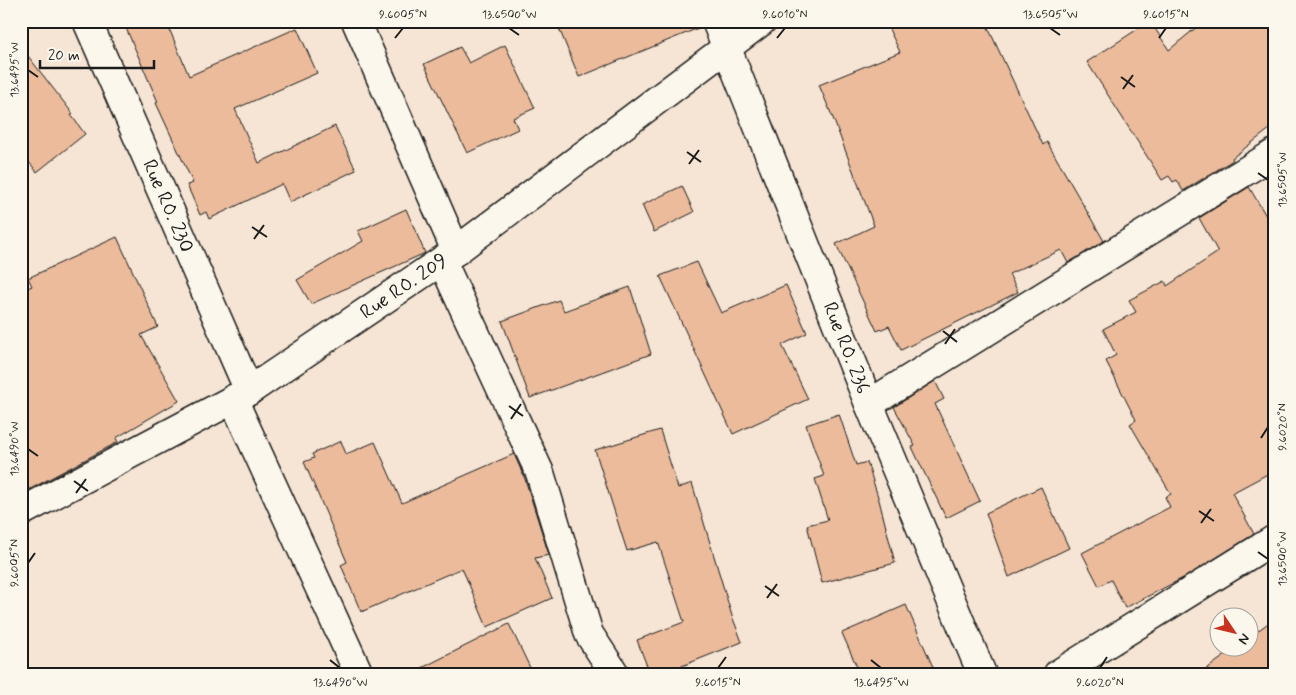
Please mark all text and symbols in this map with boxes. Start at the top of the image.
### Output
text: 9.6005°N [379,7,427,23]
text: 13.6500°W [482,7,536,23]
text: 9.6010°N [762,7,808,23]
text: 13.6505°W [1022,7,1078,23]
text: 9.6015°N [1143,7,1189,23]
scale bar [40,38,154,70]
text: 13.6495°W [7,42,23,98]
text: 20 m [48,46,80,66]
text: 13.6505°W [1275,152,1291,208]
street label: Rue RO. 230 [136,155,200,257]
street label: Rue RO. 209 [355,247,453,326]
street label: Rue RO. 236 [816,298,877,398]
text: 9.6020°N [1275,403,1291,451]
text: 13.6490°W [7,422,23,476]
text: 13.6500°W [1275,532,1291,586]
text: 9.6005°N [7,539,23,587]
north arrow [1208,608,1258,658]
text: N [1234,630,1254,648]
text: 13.6490°W [313,675,367,691]
text: 9.6015°N [695,675,741,691]
text: 13.6495°W [853,675,909,691]
text: 9.6020°N [1076,675,1124,691]

